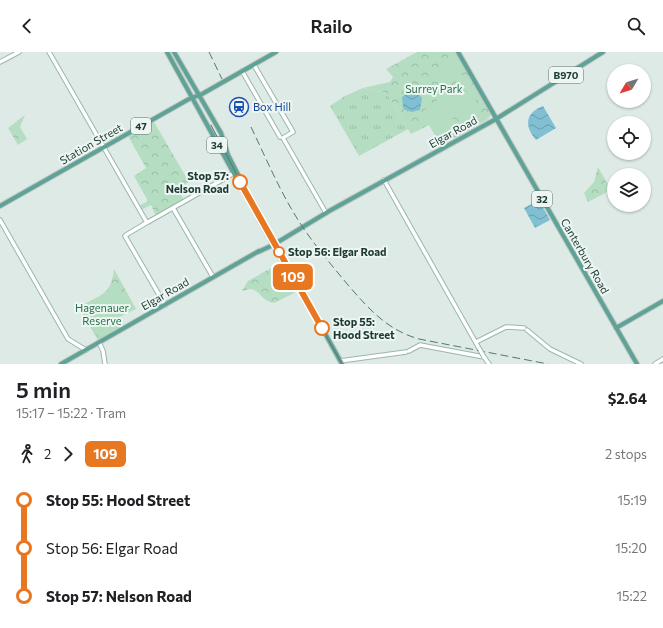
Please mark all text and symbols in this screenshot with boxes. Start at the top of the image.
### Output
icon: back [16,15,38,37]
text: Railo [310,15,353,37]
icon: search [625,15,647,37]
north arrow [607,64,651,108]
map controls [607,64,651,212]
road number: B970 [549,67,583,83]
park label: Surrey Park [405,82,463,95]
station icon: Box Hill [228,96,250,118]
place label: Box Hill [253,100,291,113]
street label: Elgar Road [426,113,479,150]
button: locate [607,116,651,160]
road number: 47 [131,118,151,134]
street label: Station Street [57,120,125,167]
road number: 34 [207,137,227,153]
button: layers [607,168,651,212]
place label: Stop 57: Nelson Road [166,169,229,195]
marker: Stop 57: Nelson Road [232,174,248,190]
road number: 32 [532,191,552,207]
street label: Canterbury Road [559,216,612,296]
place label: Stop 56: Elgar Road [288,245,387,258]
marker: Stop 56: Elgar Road [273,246,285,258]
line badge: 109 [270,264,316,290]
text: 109 [281,268,305,285]
street label: Elgar Road [138,275,191,312]
park label: Hagenauer Reserve [75,301,130,327]
place label: Stop 55: Hood Street [333,315,395,341]
marker: Stop 55: Hood Street [314,320,330,336]
text: 5 min [16,376,71,403]
text: $2.64 [608,389,647,407]
text: 15:17 – 15:22 · Tram [16,405,126,421]
icon: walk [16,443,38,465]
icon: forward [57,443,79,465]
text: 109 [93,445,118,462]
text: 2 [44,446,51,462]
text: 2 stops [605,446,647,462]
text: Stop 55: Hood Street [46,491,190,509]
text: 15:19 [617,492,647,508]
text: Stop 56: Elgar Road [46,539,178,557]
text: 15:20 [615,540,647,556]
text: Stop 57: Nelson Road [46,587,192,605]
text: 15:22 [616,588,647,604]

